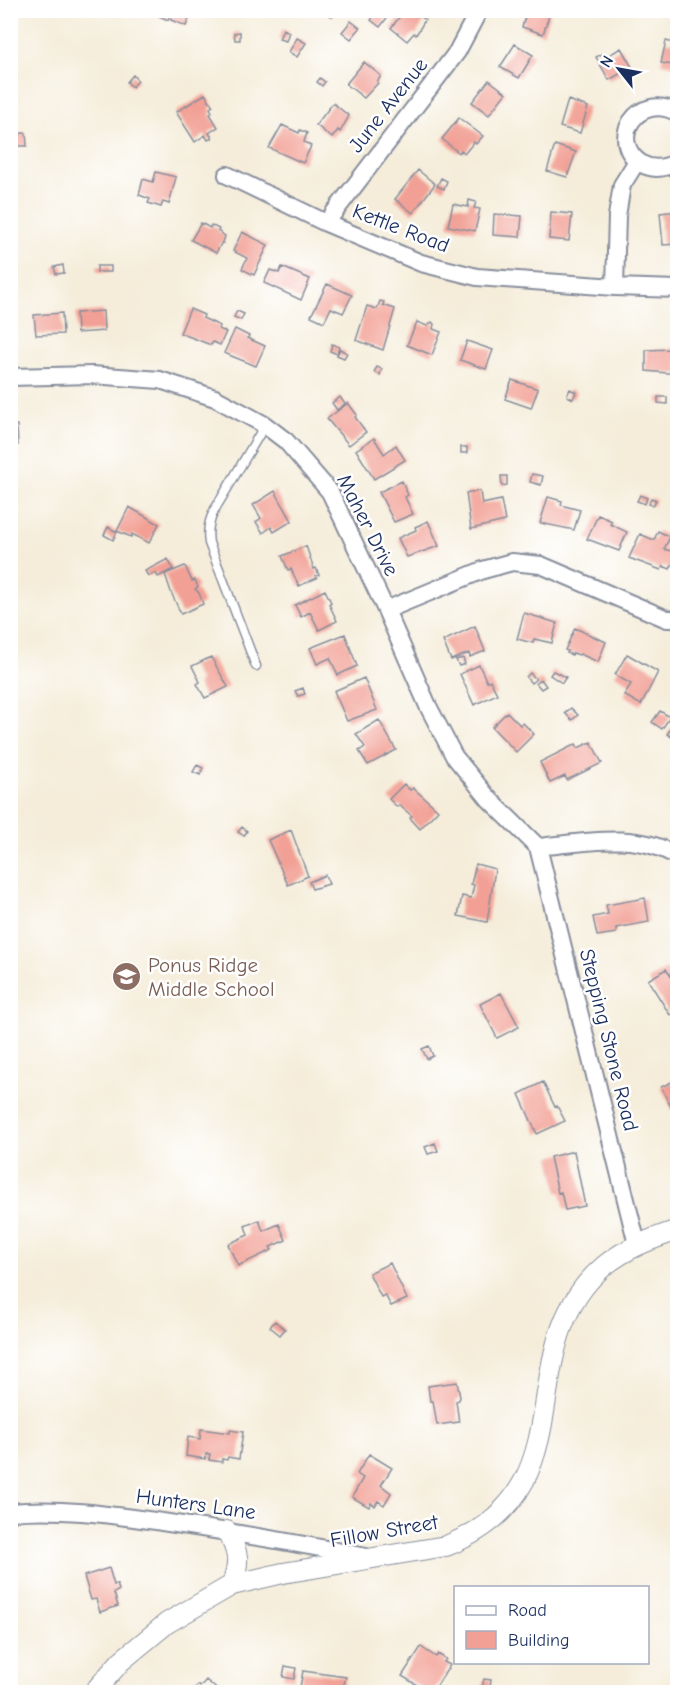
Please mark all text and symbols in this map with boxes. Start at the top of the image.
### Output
north arrow [589,39,649,99]
street label: June Avenue [344,53,432,157]
text: N [597,53,617,71]
street label: Kettle Road [349,199,453,257]
street label: Maher Drive [332,470,404,580]
street label: Stepping Stone Road [575,946,643,1134]
place label: Ponus Ridge Middle School [148,953,275,1001]
school or university icon: Ponus Ridge Middle School [111,961,143,993]
street label: Hunters Lane [135,1484,257,1524]
street label: Fillow Street [328,1510,441,1552]
legend [454,1586,649,1664]
text: Road [508,1600,547,1621]
text: Building [508,1630,570,1651]

